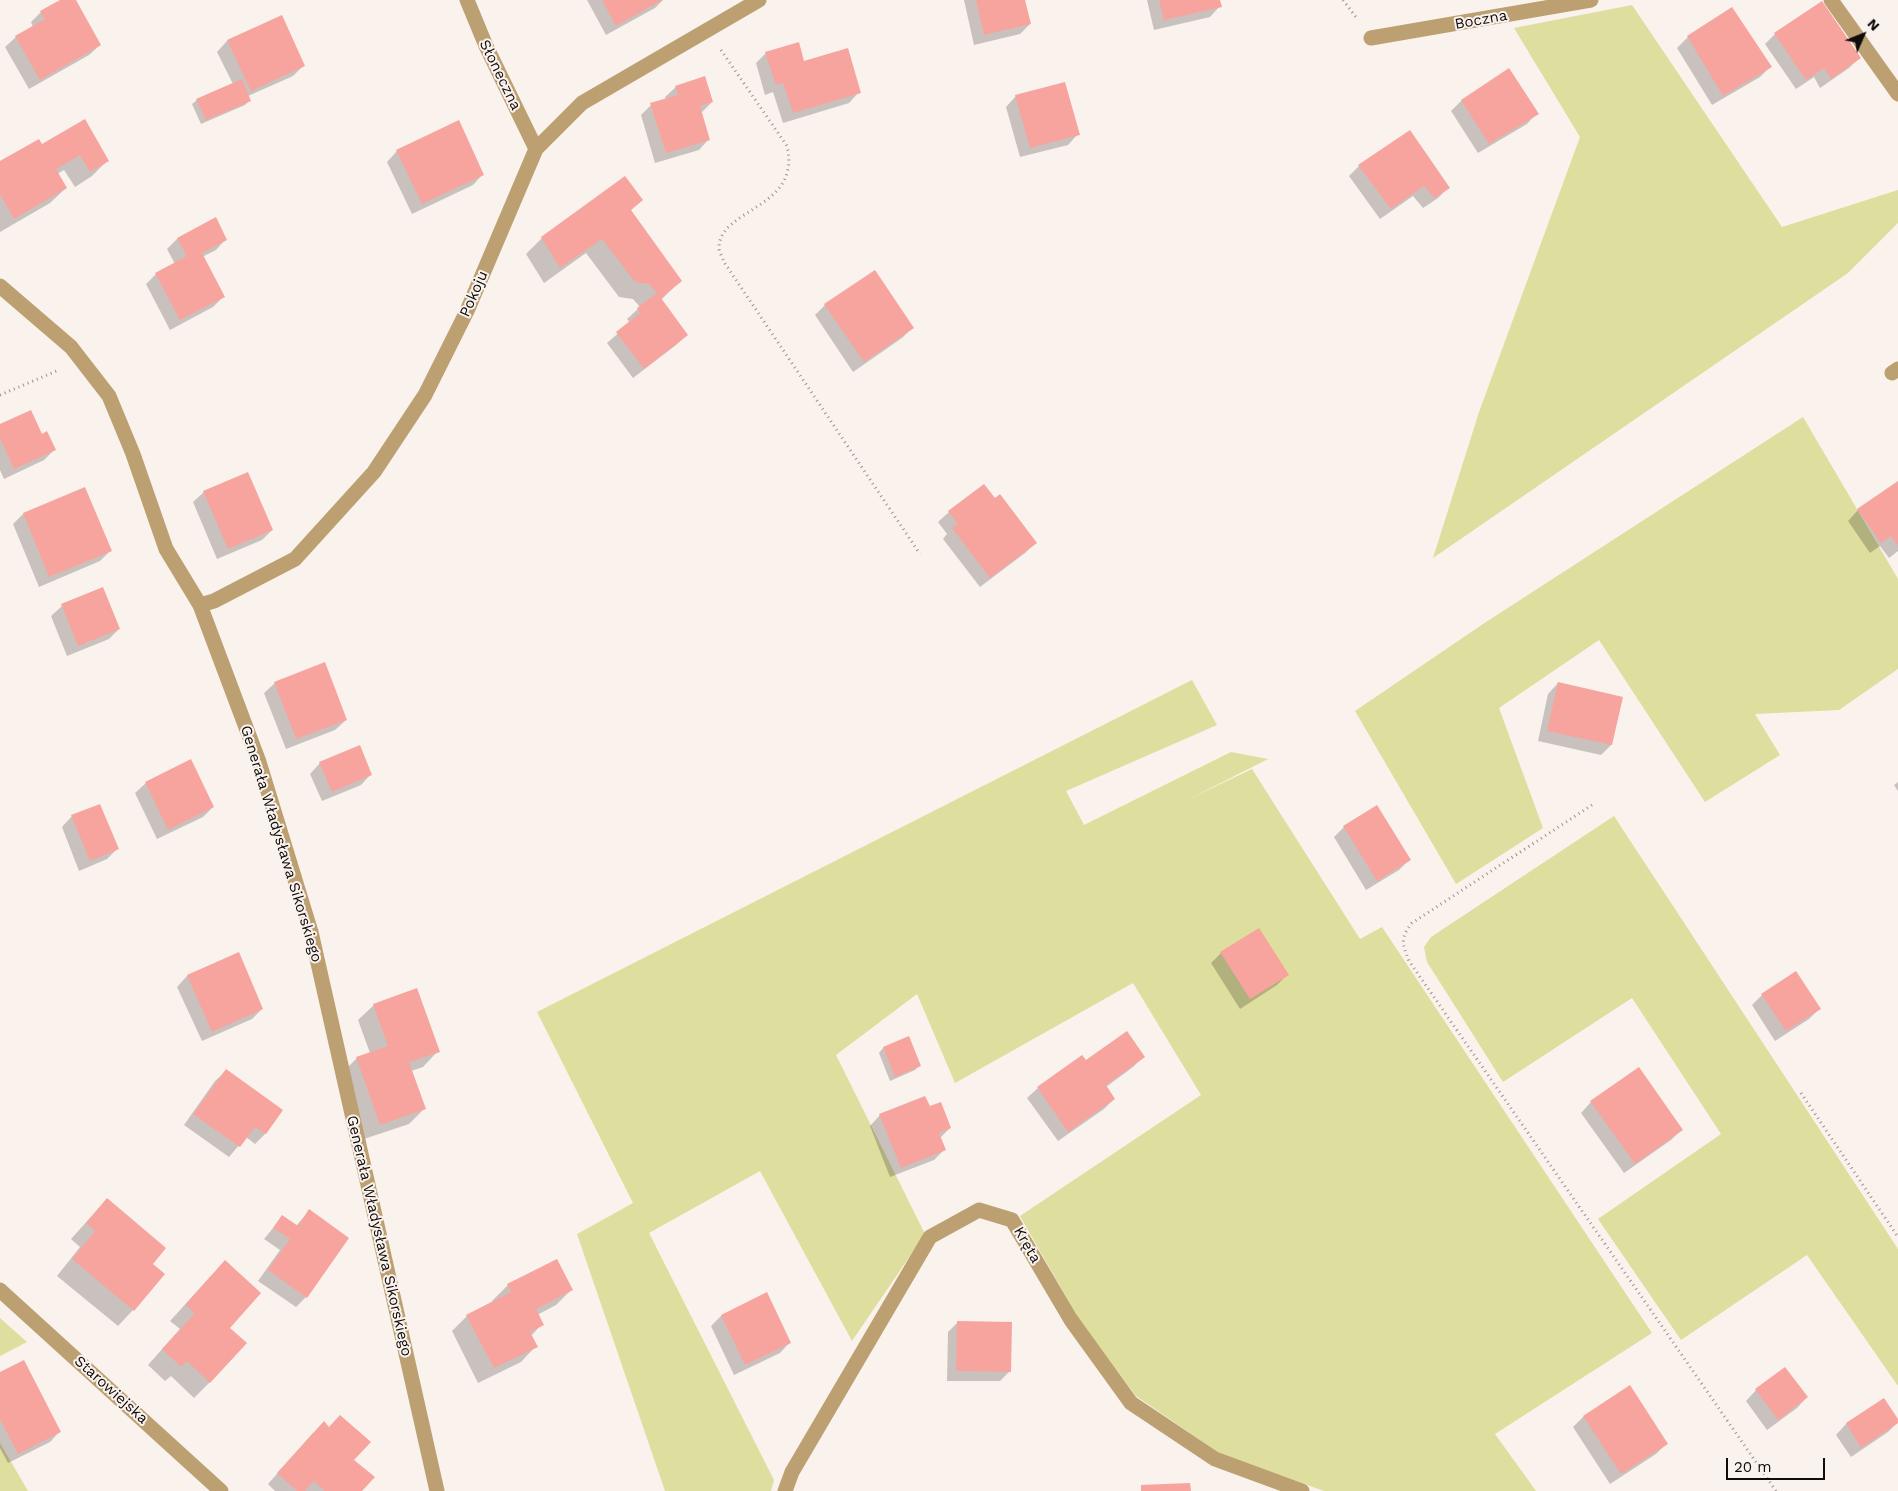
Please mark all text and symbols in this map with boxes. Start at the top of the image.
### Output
street label: Boczna [1453,7,1509,33]
north arrow [1838,10,1888,60]
text: N [1864,15,1883,34]
street label: Słoneczna [475,37,525,113]
street label: Pokoju [456,268,492,320]
street label: Generała Władysława Sikorskiego [236,723,326,965]
street label: Generała Władysława Sikorskiego [342,1114,416,1358]
street label: Kręta [1009,1224,1045,1266]
street label: Starowiejska [70,1352,152,1428]
scale bar [1728,1448,1827,1480]
text: 20 m [1734,1458,1772,1476]

